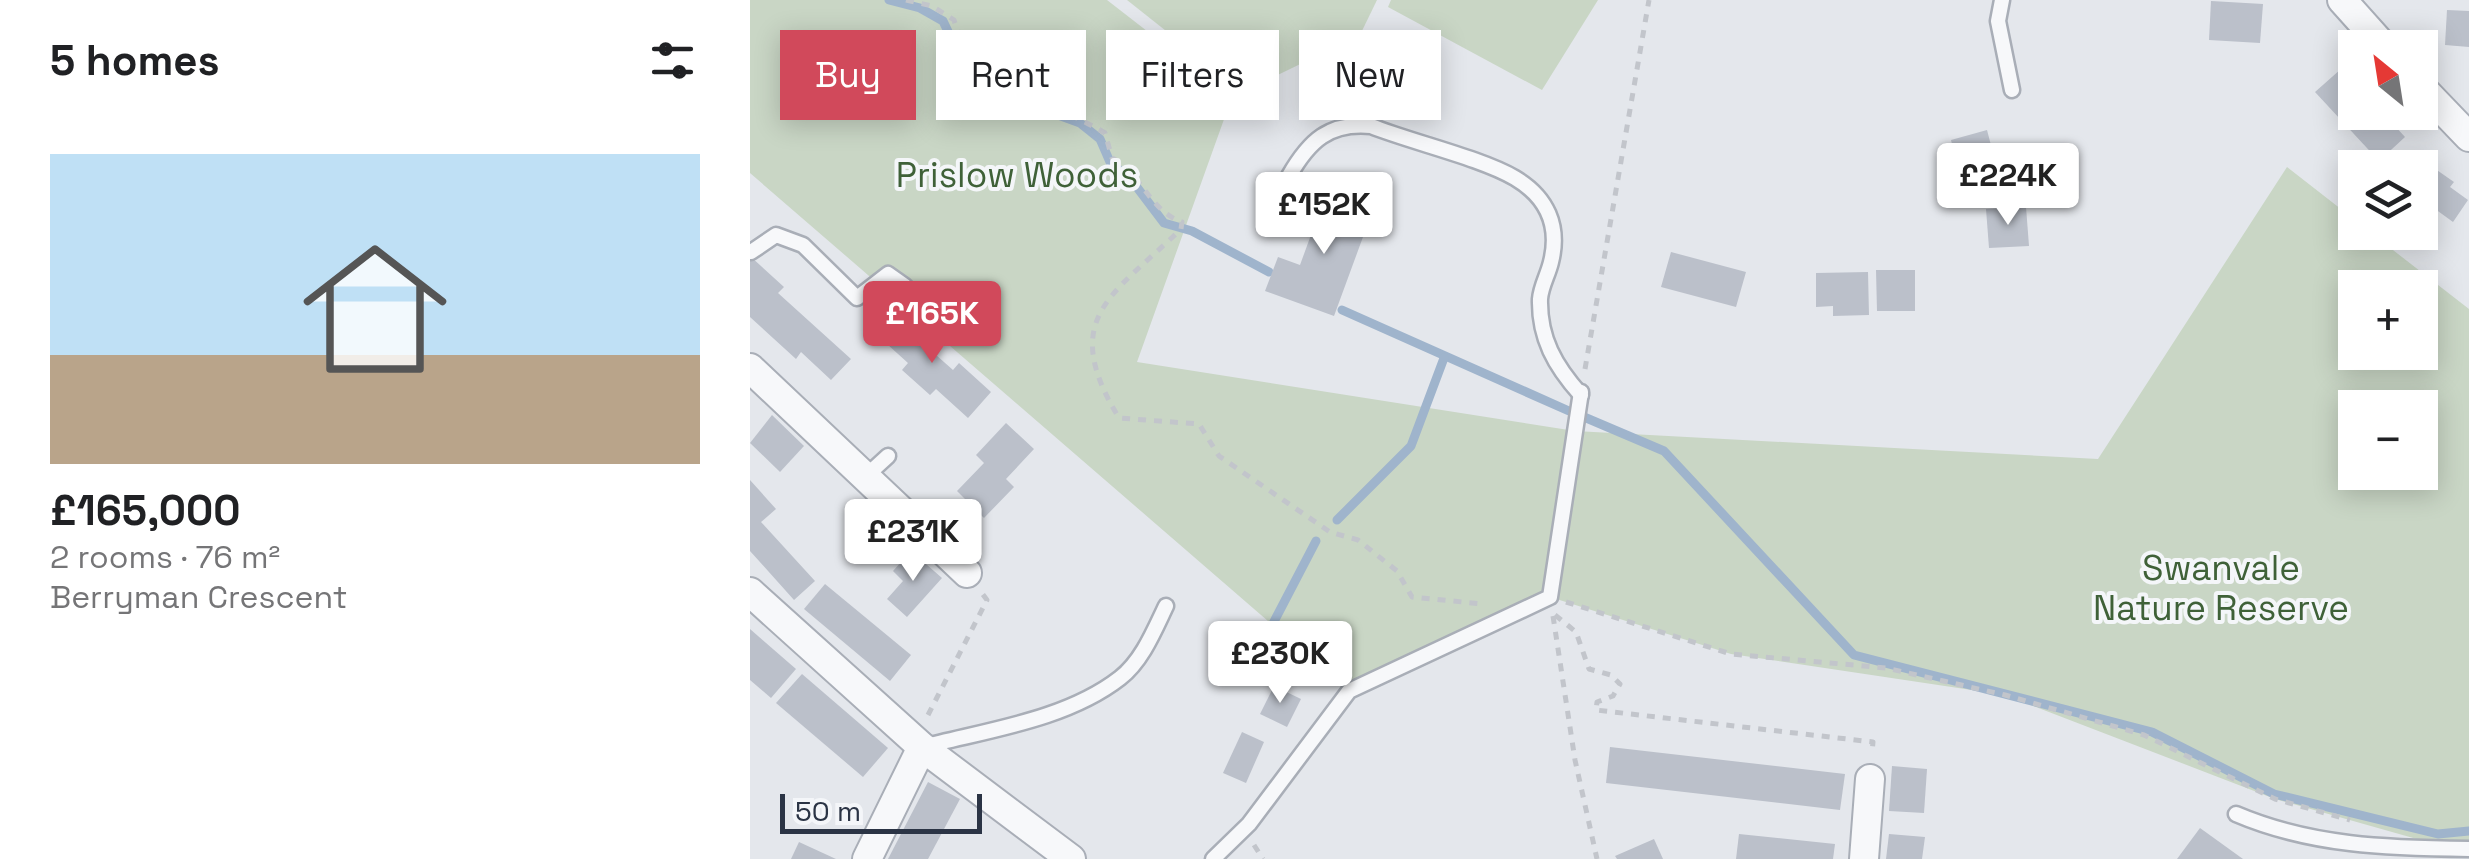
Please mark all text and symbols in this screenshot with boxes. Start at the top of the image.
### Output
chip: Buy [780,30,916,120]
chip: Rent [936,30,1086,120]
chip: Filters [1106,30,1279,120]
chip: New [1299,30,1441,120]
north arrow [2338,30,2438,130]
map controls [2338,30,2438,490]
icon: filters [645,33,700,88]
text: 5 homes [50,34,220,87]
pin: £224K [1938,143,2078,228]
button: layers [2338,150,2438,250]
park label: Prislow Woods [896,153,1138,197]
text: £224K [1959,155,2057,195]
pin: £152K [1254,172,1394,257]
text: £152K [1278,184,1370,224]
icon: home [285,219,465,399]
button: + [2338,270,2438,370]
pin: £165K [862,281,1002,366]
text: £165K [885,293,979,333]
button: − [2338,390,2438,490]
text: £165,000 [50,484,240,537]
pin: £231K [843,499,983,584]
text: £231K [867,511,959,551]
text: 2 rooms · 76 m² [50,537,280,577]
park label: Swanvale Nature Reserve [2093,546,2349,630]
text: Berryman Crescent [50,577,347,617]
pin: £230K [1210,621,1350,706]
text: £230K [1230,633,1330,673]
scale bar [780,789,982,834]
text: 50 m [795,793,861,829]

